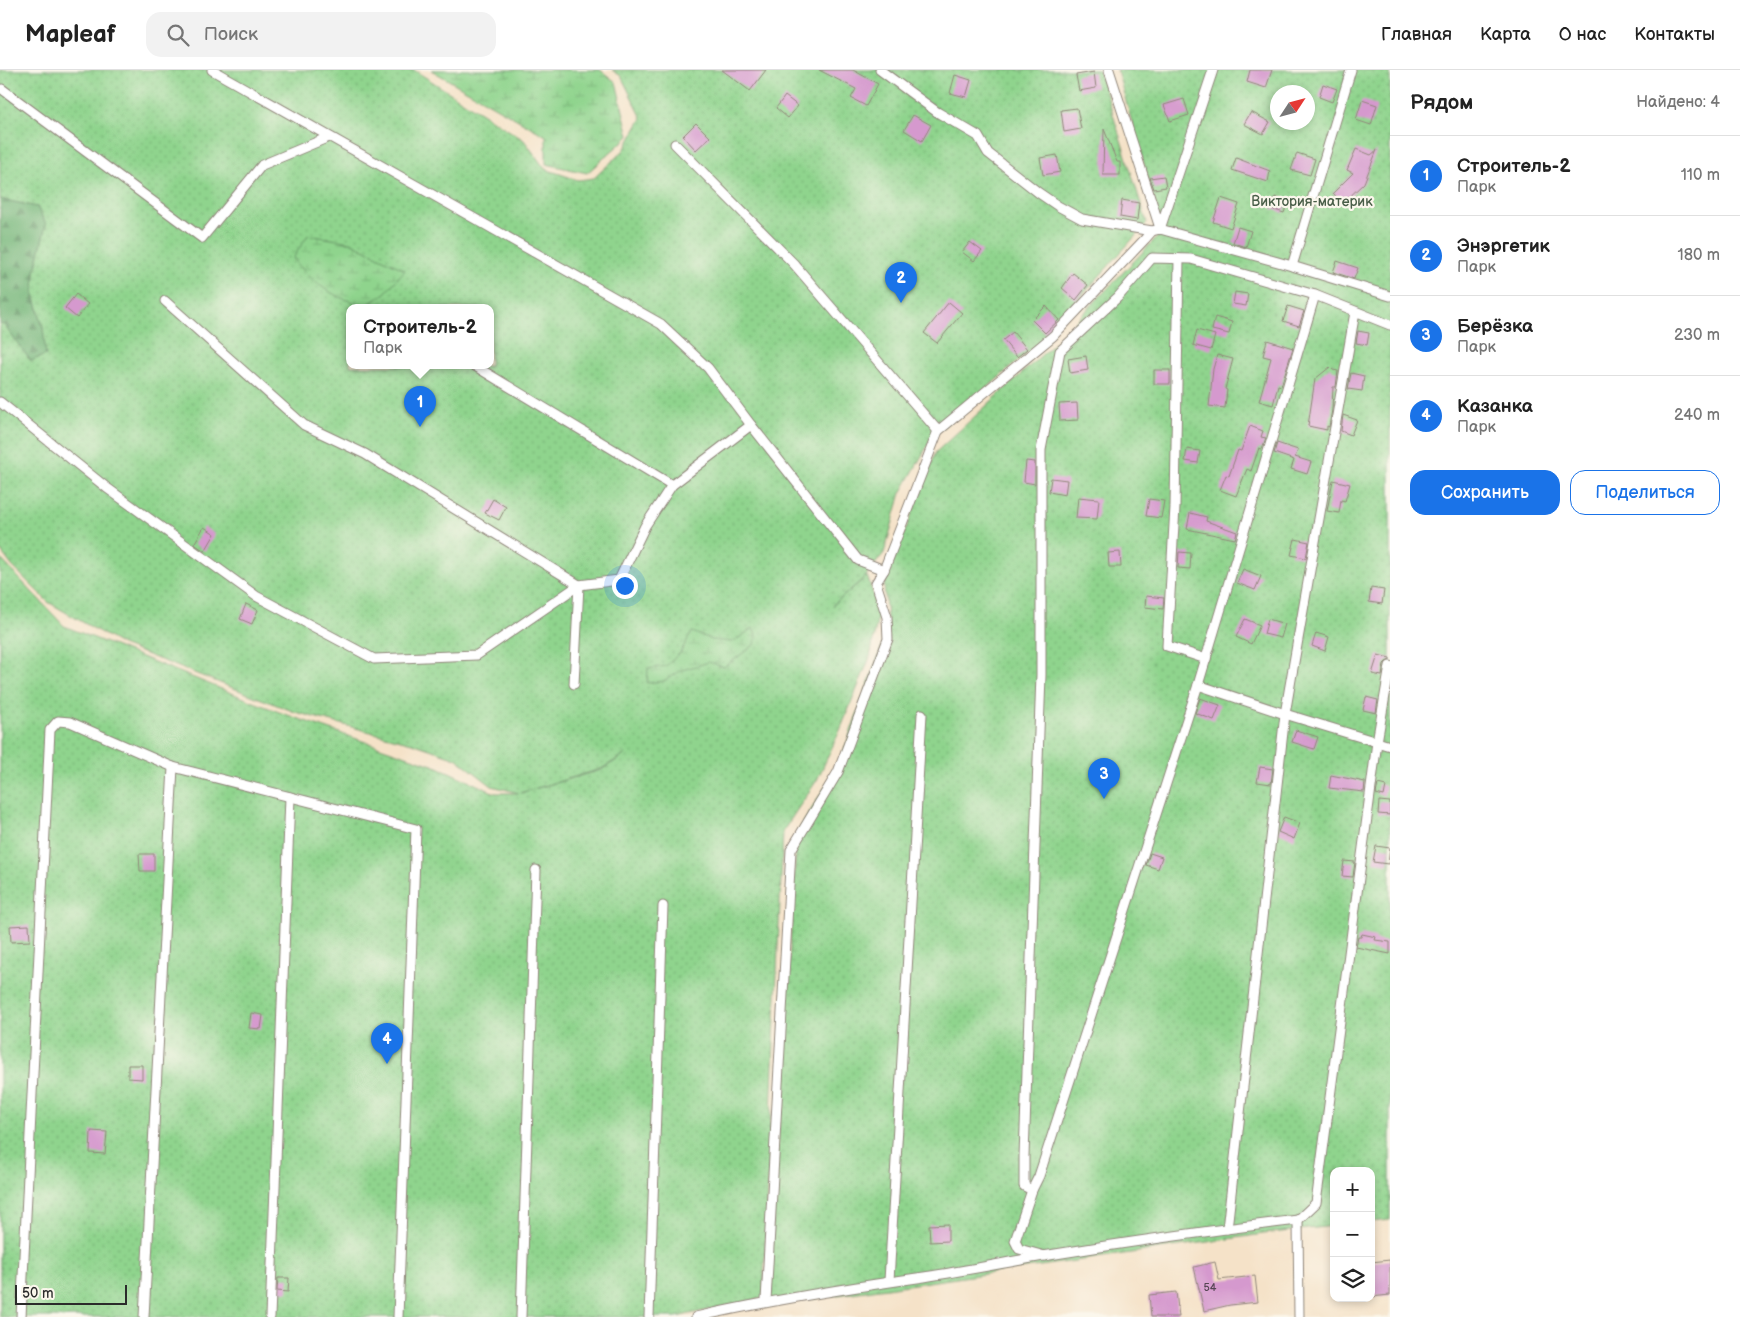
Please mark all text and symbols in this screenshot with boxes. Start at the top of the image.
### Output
search box [146,12,496,57]
text: Mapleaf [25,20,116,49]
icon: search [164,21,192,49]
text: Поиск [204,23,258,46]
text: Главная [1381,24,1452,45]
text: Карта [1480,24,1531,45]
text: О нас [1559,24,1606,45]
text: Контакты [1634,24,1715,45]
north arrow [1270,85,1315,130]
text: Рядом [1410,90,1473,115]
text: Найдено: 4 [1636,93,1720,112]
text: Строитель-2 [1457,155,1571,178]
text: 1 [1423,166,1429,185]
text: 110 m [1681,166,1720,185]
text: Парк [1457,178,1496,197]
park label: Виктория-материк [1251,193,1373,210]
text: Энэргетик [1457,235,1550,258]
text: 2 [1421,246,1431,265]
text: 180 m [1678,246,1720,265]
text: Парк [1457,258,1496,277]
pin: 2 [885,262,917,303]
popup [346,304,494,369]
text: Берёзка [1457,315,1533,338]
text: Строитель-2 [363,316,477,339]
text: 3 [1421,326,1431,345]
text: 230 m [1674,326,1720,345]
text: Парк [1457,338,1496,357]
text: Парк [363,339,402,358]
pin: 1 [404,386,436,427]
text: Казанка [1457,395,1533,418]
text: 4 [1421,406,1431,425]
text: 240 m [1674,406,1720,425]
text: Парк [1457,418,1496,437]
button: Сохранить [1410,470,1560,515]
button: Поделиться [1570,470,1720,515]
your location [612,573,638,599]
pin: 3 [1088,758,1120,799]
pin: 4 [371,1023,403,1064]
map controls [1330,1167,1375,1302]
button: + [1330,1167,1375,1212]
button: − [1330,1212,1375,1257]
button: layers [1330,1257,1375,1302]
house number: 54 [1203,1281,1217,1294]
scale bar [15,1282,128,1305]
text: 50 m [22,1285,54,1302]

